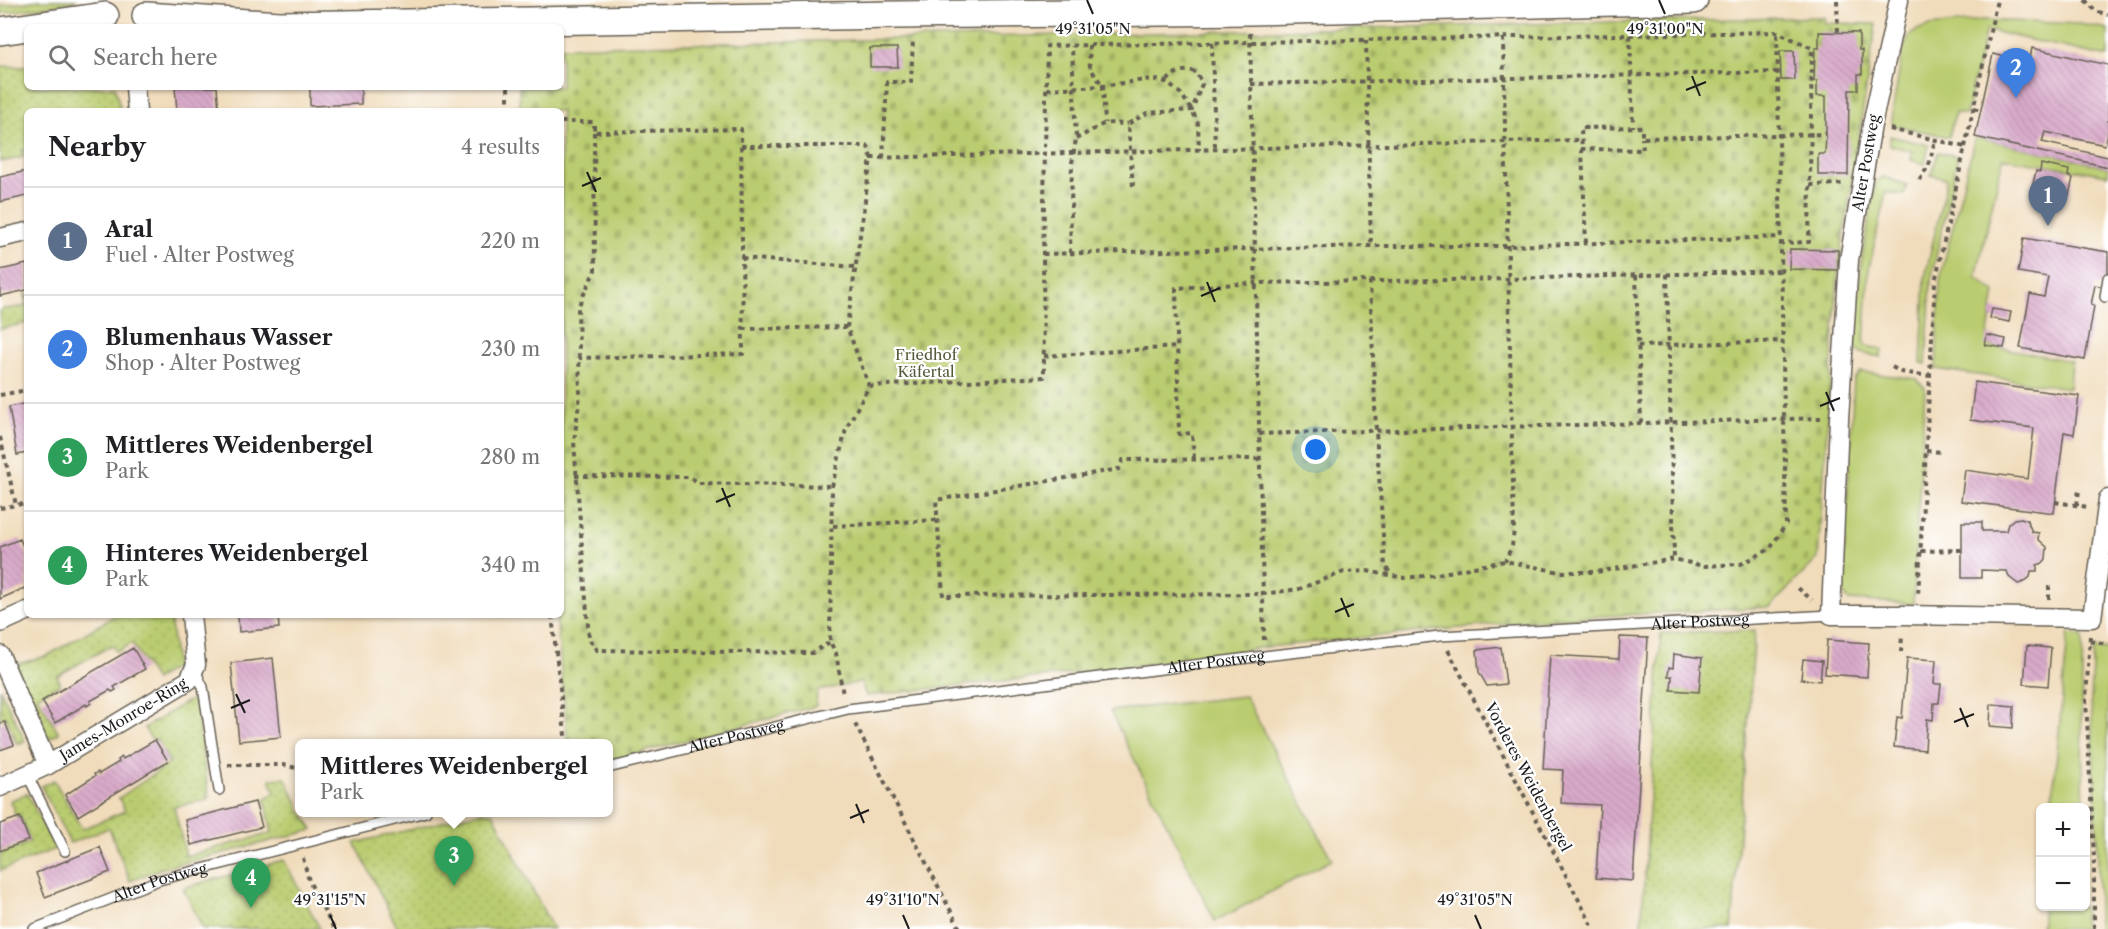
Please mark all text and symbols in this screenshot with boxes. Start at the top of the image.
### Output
text: 49°31'05"N [1055,19,1131,38]
text: 49°31'00"N [1626,19,1704,38]
search box [24,24,564,90]
icon: search [45,41,78,74]
text: Search here [93,44,218,71]
pin: 2 [1996,48,2036,98]
street label: Alter Postweg [1847,113,1883,214]
text: Nearby [48,131,146,163]
text: 4 results [461,135,540,159]
pin: 1 [2028,176,2068,226]
text: Aral [105,216,153,243]
text: 1 [63,229,72,253]
text: 220 m [480,229,540,253]
text: Fuel · Alter Postweg [105,243,294,267]
text: Blumenhaus Wasser [105,324,332,351]
text: 2 [62,337,73,361]
text: 230 m [481,337,540,361]
park label: Friedhof Käfertal [895,345,959,381]
text: Shop · Alter Postweg [105,351,300,375]
text: Mittleres Weidenbergel [105,432,373,459]
your location [1301,435,1330,464]
text: 3 [62,445,73,469]
text: 280 m [480,445,540,469]
text: Park [105,459,148,483]
text: Hinteres Weidenbergel [105,540,368,567]
text: 4 [62,553,73,577]
text: 340 m [481,553,540,577]
text: Park [105,567,148,591]
street label: Alter Postweg [1649,609,1750,634]
street label: Alter Postweg [1165,646,1266,677]
street label: James-Monroe-Ring [54,673,191,766]
street label: Vorderes Weidenbergel [1481,698,1576,855]
street label: Alter Postweg [685,715,786,757]
popup [295,739,613,817]
text: Mittleres Weidenbergel [320,753,588,780]
text: Park [320,780,363,804]
map controls [2036,803,2090,911]
button: + [2036,803,2090,857]
pin: 3 [434,836,474,886]
button: − [2036,857,2090,911]
street label: Alter Postweg [108,858,209,907]
pin: 4 [232,858,270,908]
text: 49°31'15"N [294,890,366,909]
text: 49°31'10"N [866,890,940,909]
text: 49°31'05"N [1437,890,1513,909]

